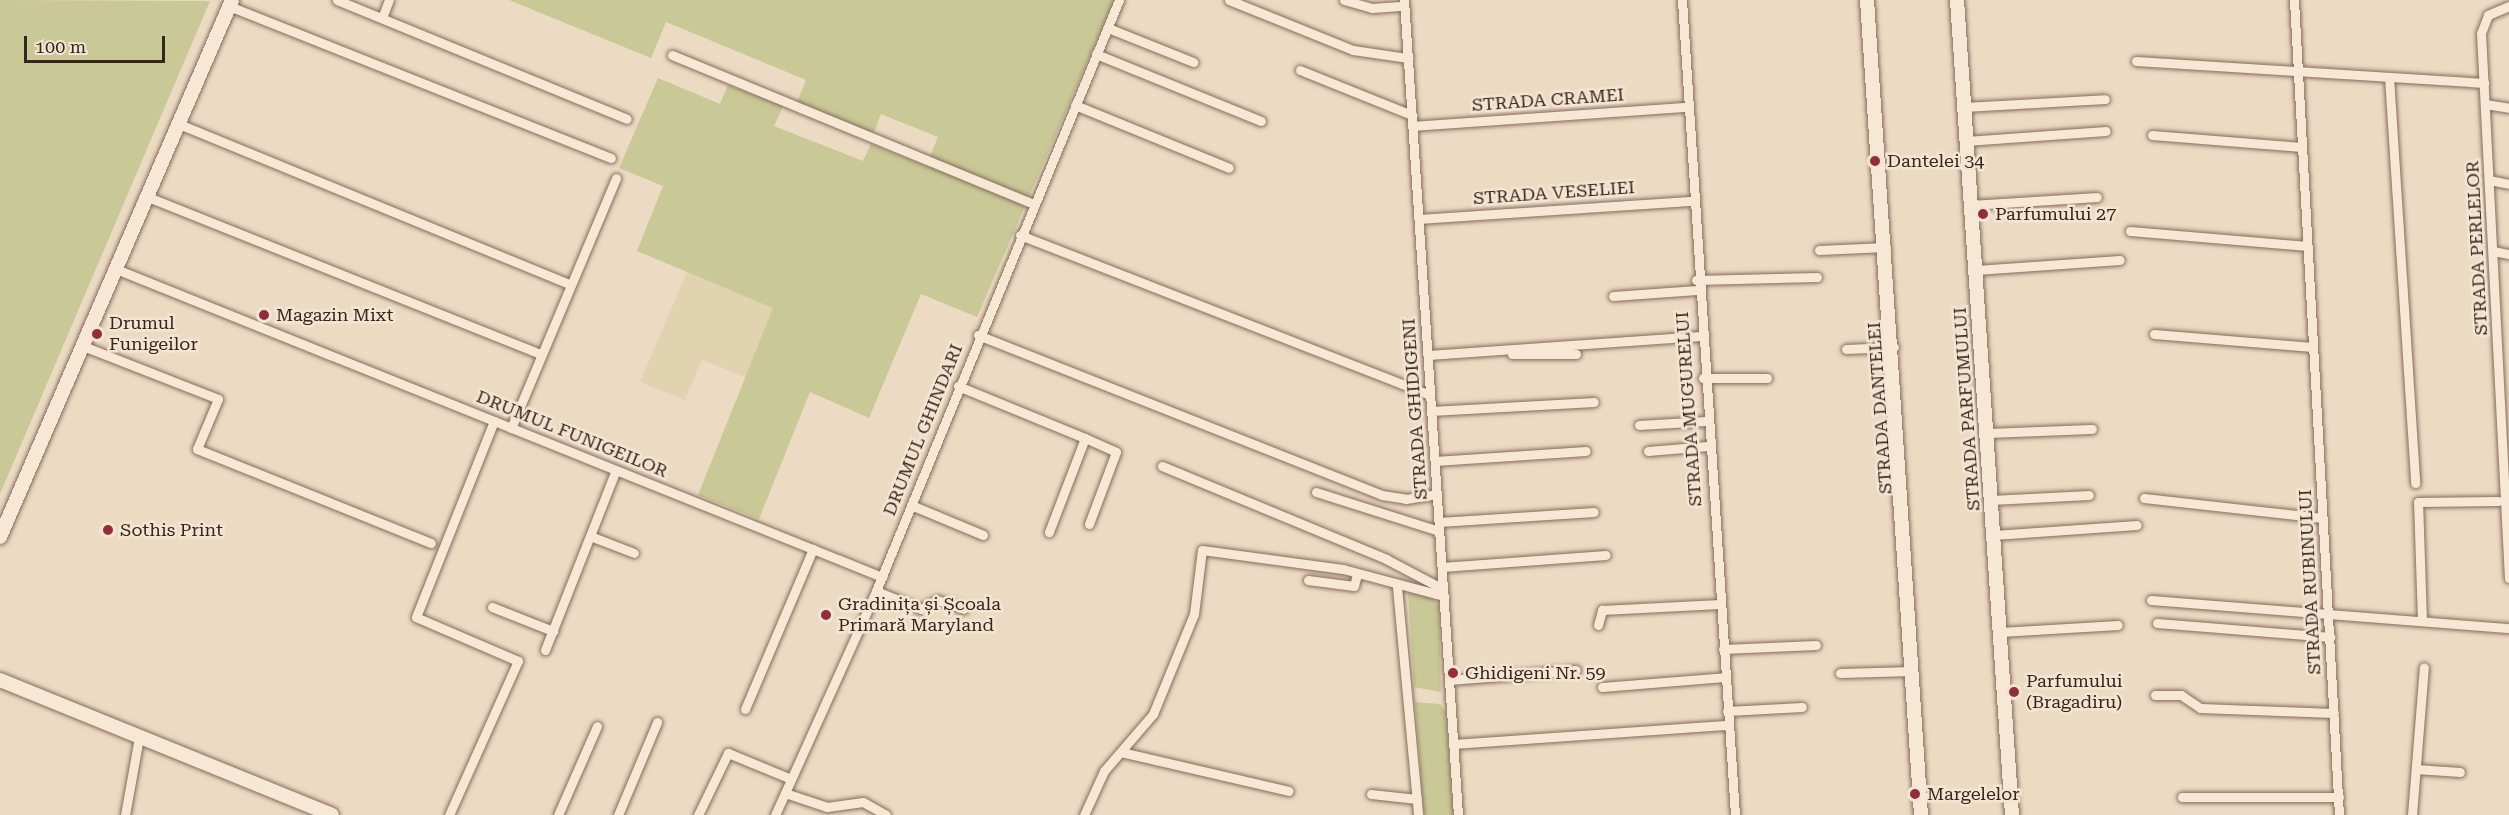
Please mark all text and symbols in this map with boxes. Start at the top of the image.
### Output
scale bar [27,24,168,62]
text: 100 m [35,36,86,57]
street label: STRADA CRAMEI [1471,84,1625,116]
place label: Dantelei 34 [1887,150,1984,172]
marker: Dantelei 34 [1868,154,1882,168]
street label: STRADA PERLELOR [2462,160,2492,336]
street label: STRADA VESELIEI [1472,177,1636,209]
place label: Parfumului 27 [1995,203,2116,225]
marker: Parfumului 27 [1976,207,1990,221]
place label: Magazin Mixt [276,304,393,326]
street label: STRADA PARFUMULUI [1949,306,1985,512]
marker: Magazin Mixt [257,308,271,322]
street label: STRADA MUGURELUI [1671,311,1707,507]
place label: Drumul Funigeilor [109,313,198,356]
street label: STRADA GHIDIGENI [1398,318,1432,500]
street label: STRADA DANTELEI [1863,321,1897,495]
marker: Drumul Funigeilor [90,327,104,341]
street label: DRUMUL GHINDARI [879,341,967,519]
street label: DRUMUL FUNIGEILOR [473,386,671,482]
street label: STRADA RUBINULUI [2294,489,2326,675]
place label: Sothis Print [120,519,223,541]
marker: Sothis Print [101,523,115,537]
place label: Gradinița și Școala Primară Maryland [838,594,1001,636]
marker: Gradinița și Școala Primară Maryland [819,608,833,622]
place label: Ghidigeni Nr. 59 [1465,662,1606,684]
marker: Ghidigeni Nr. 59 [1446,666,1460,680]
place label: Parfumului (Bragadiru) [2026,671,2123,714]
marker: Parfumului (Bragadiru) [2007,685,2021,699]
place label: Margelelor [1927,783,2020,805]
marker: Margelelor [1908,787,1922,801]

